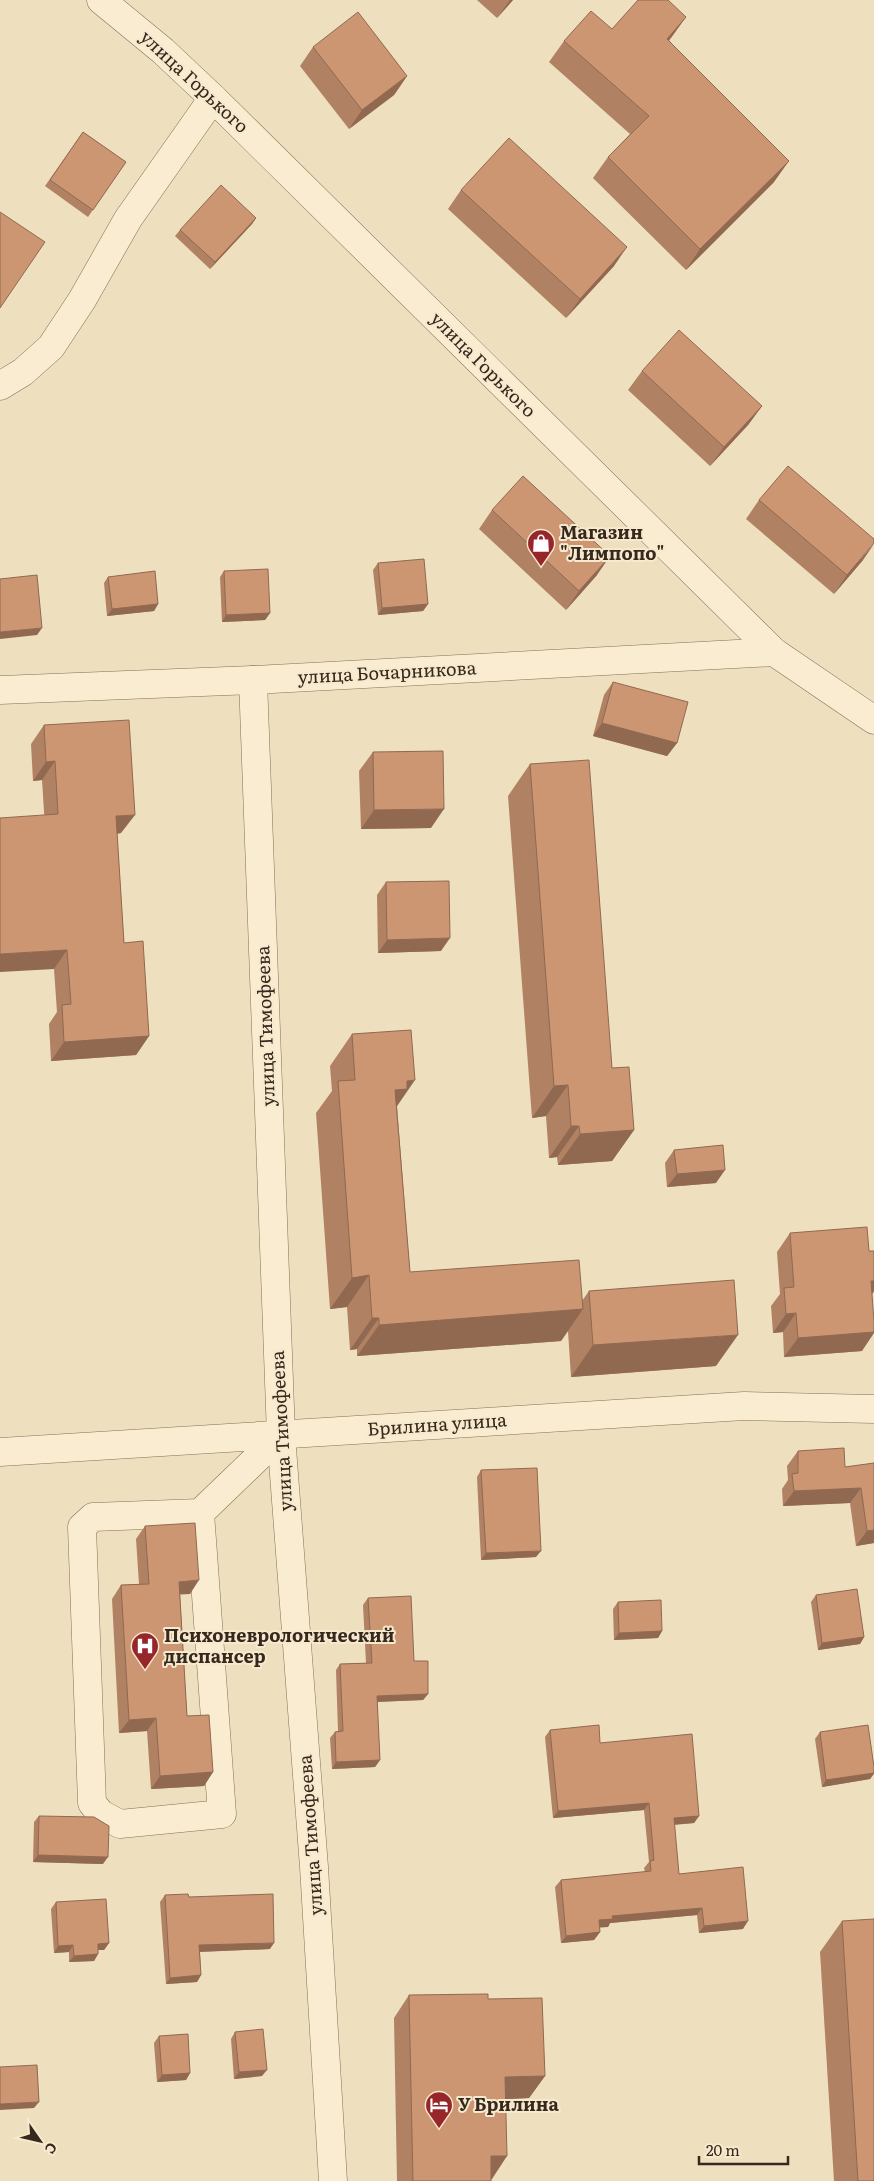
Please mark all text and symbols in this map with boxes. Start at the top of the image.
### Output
street label: улица Горького [135,23,255,139]
street label: улица Горького [425,305,543,423]
place label: Магазин "Лимпопо" [560,518,664,566]
shop icon: Магазин "Лимпопо" [526,528,556,567]
street label: улица Бочарникова [297,653,477,690]
street label: улица Тимофеева [248,945,281,1107]
street label: улица Тимофеева [263,1350,298,1512]
street label: Брилина улица [366,1405,508,1442]
place label: Психоневрологический диспансер [164,1621,395,1669]
hospital icon: Психоневрологический диспансер [130,1631,160,1670]
street label: улица Тимофеева [290,1754,329,1916]
hotel icon: У Брилина [424,2090,454,2129]
place label: У Брилина [458,2090,560,2117]
north arrow [15,2116,65,2166]
scale bar [699,2134,788,2166]
text: 20 m [706,2138,740,2161]
text: С [41,2139,63,2159]

